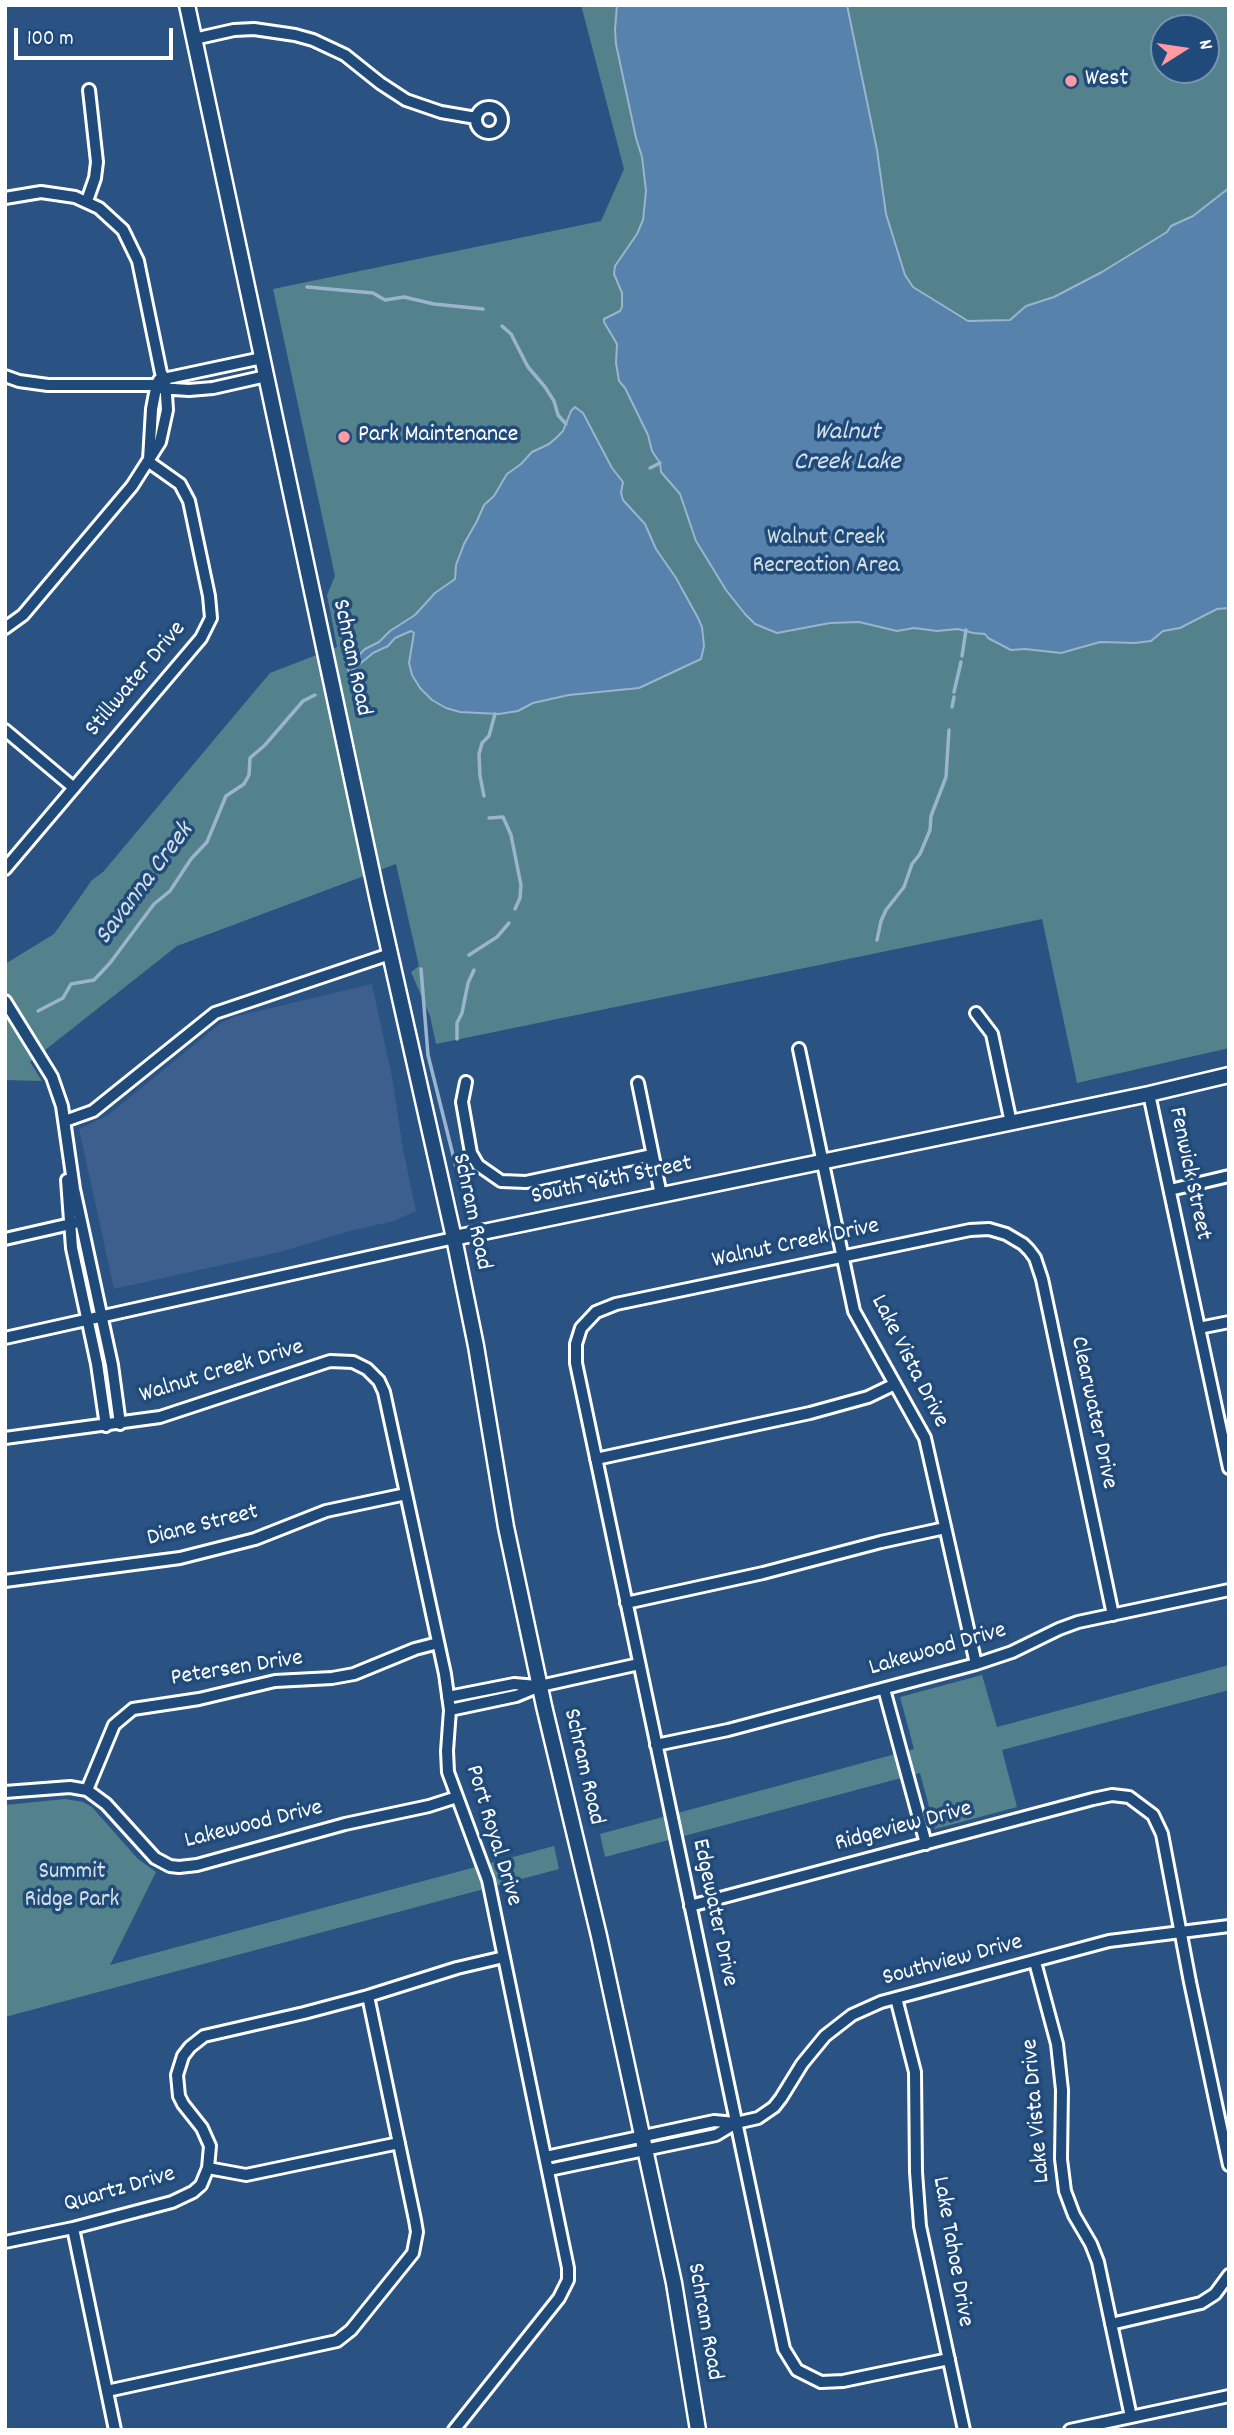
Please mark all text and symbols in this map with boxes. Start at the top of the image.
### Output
scale bar [18,14,177,58]
north arrow [1150,14,1220,84]
text: 100 m [27,25,74,55]
text: N [1190,38,1218,52]
place label: West [1085,67,1128,95]
marker: West [1063,73,1079,89]
water label: Walnut Creek Lake [794,418,900,480]
place label: Park Maintenance [358,423,518,451]
marker: Park Maintenance [336,429,352,445]
park label: Walnut Creek Recreation Area [753,526,899,582]
street label: Schram Road [324,597,376,719]
street label: Stillwater Drive [80,616,194,744]
water label: Savanna Creek [90,818,202,952]
street label: Fenwick Street [1160,1105,1216,1243]
street label: Schram Road [444,1151,496,1273]
street label: South 96th Street [529,1151,695,1213]
street label: Walnut Creek Drive [710,1213,882,1277]
street label: Lake Vista Drive [862,1291,954,1433]
street label: Walnut Creek Drive [137,1334,307,1412]
street label: Clearwater Drive [1062,1334,1122,1492]
street label: Diane Street [144,1499,262,1555]
street label: Lakewood Drive [866,1618,1010,1684]
street label: Petersen Drive [169,1645,305,1695]
street label: Schram Road [555,1706,609,1828]
street label: Port Royal Drive [457,1762,527,1910]
street label: Lakewood Drive [182,1795,326,1857]
street label: Ridgeview Drive [832,1796,976,1860]
street label: Edgewater Drive [683,1837,743,1989]
park label: Summit Ridge Park [25,1860,119,1916]
street label: Southview Drive [880,1930,1026,1994]
street label: Lake Vista Drive [1017,2038,1059,2184]
street label: Quartz Drive [61,2161,179,2221]
street label: Lake Tahoe Drive [924,2175,978,2329]
street label: Schram Road [679,2261,727,2383]

